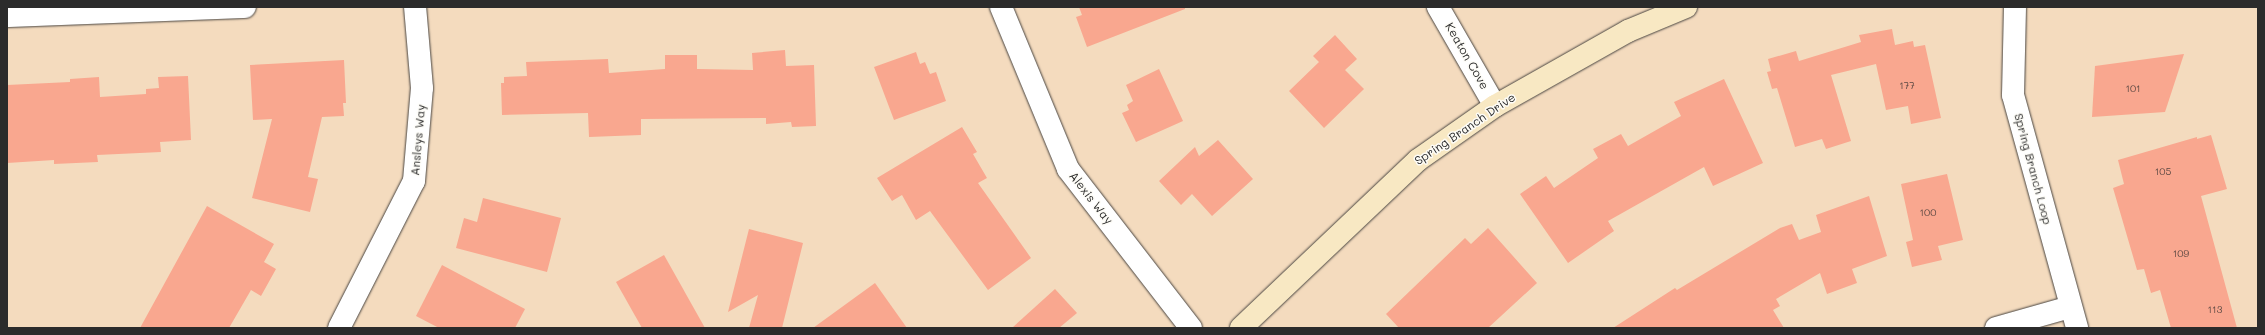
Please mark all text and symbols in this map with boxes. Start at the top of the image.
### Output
street label: Keaton Cove [1442,20,1492,92]
house number: 177 [1899,80,1915,92]
house number: 101 [2125,83,2141,95]
street label: Spring Branch Drive [1412,90,1518,168]
street label: Ansleys Way [408,104,428,176]
street label: Spring Branch Loop [2011,112,2055,226]
house number: 105 [2155,166,2171,178]
street label: Alexis Way [1066,169,1116,227]
house number: 100 [1920,207,1936,219]
house number: 109 [2173,248,2189,260]
house number: 113 [2208,304,2222,316]

